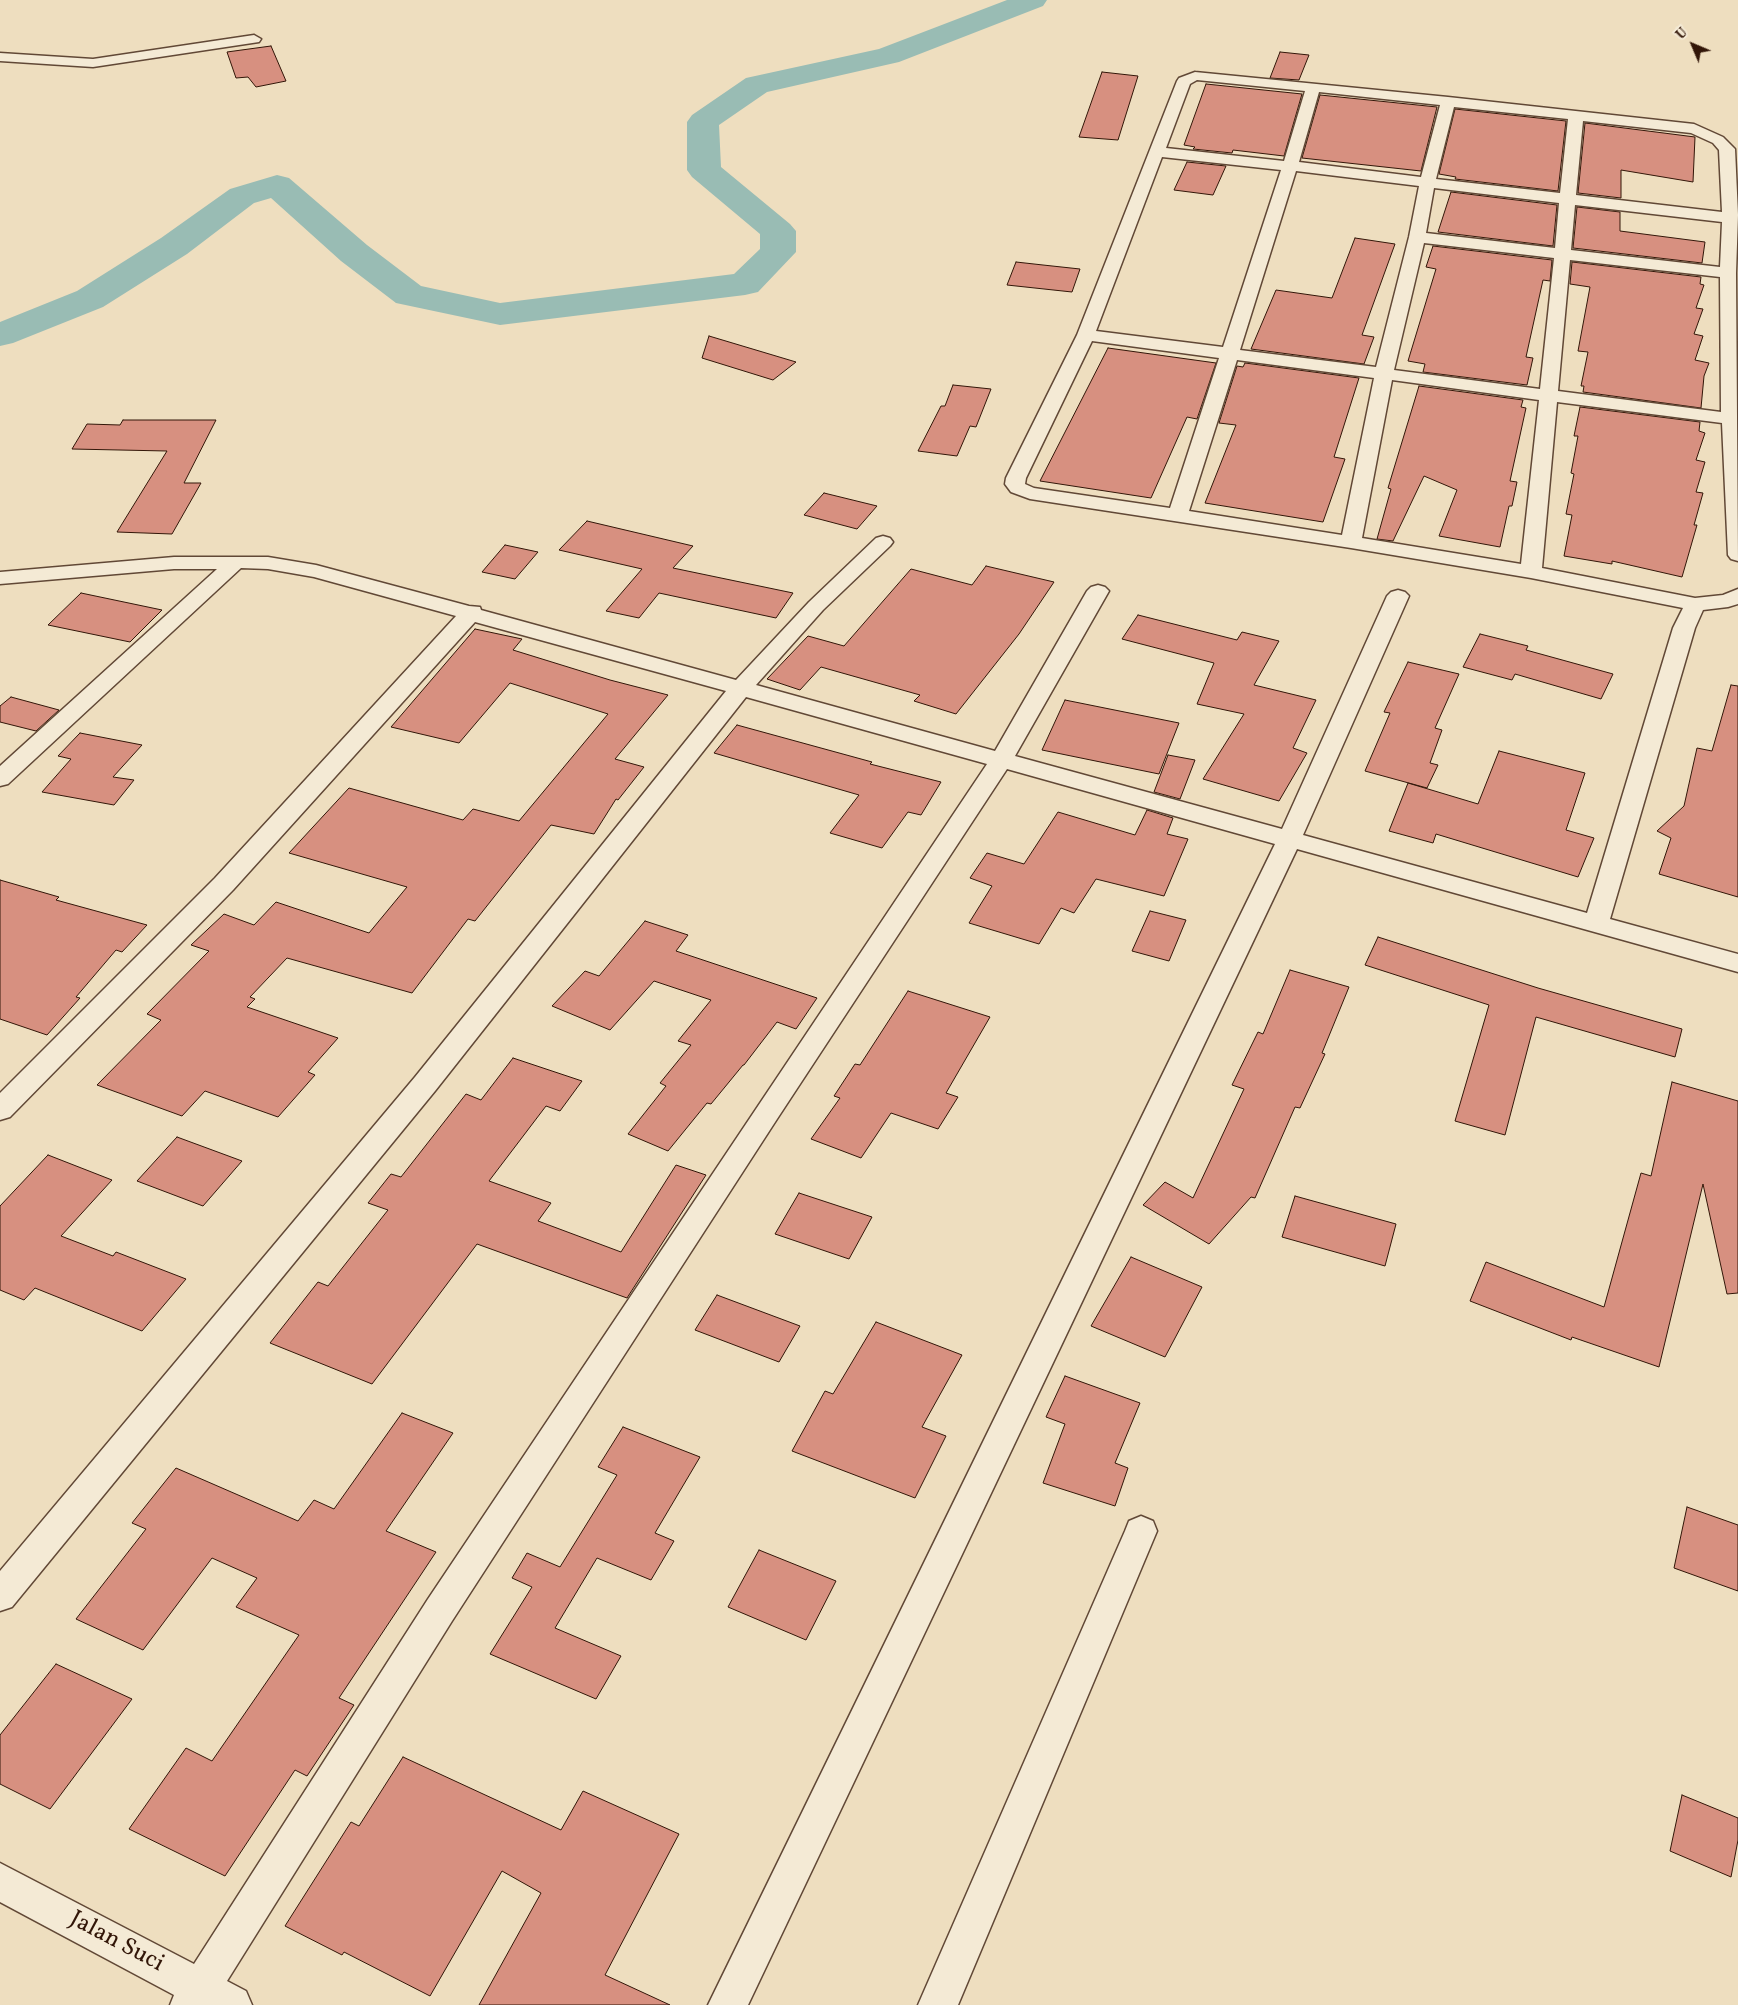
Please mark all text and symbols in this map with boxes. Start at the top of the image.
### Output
north arrow [1668,20,1718,70]
text: U [1672,24,1692,44]
street label: Jalan Suci [64,1906,168,1980]

